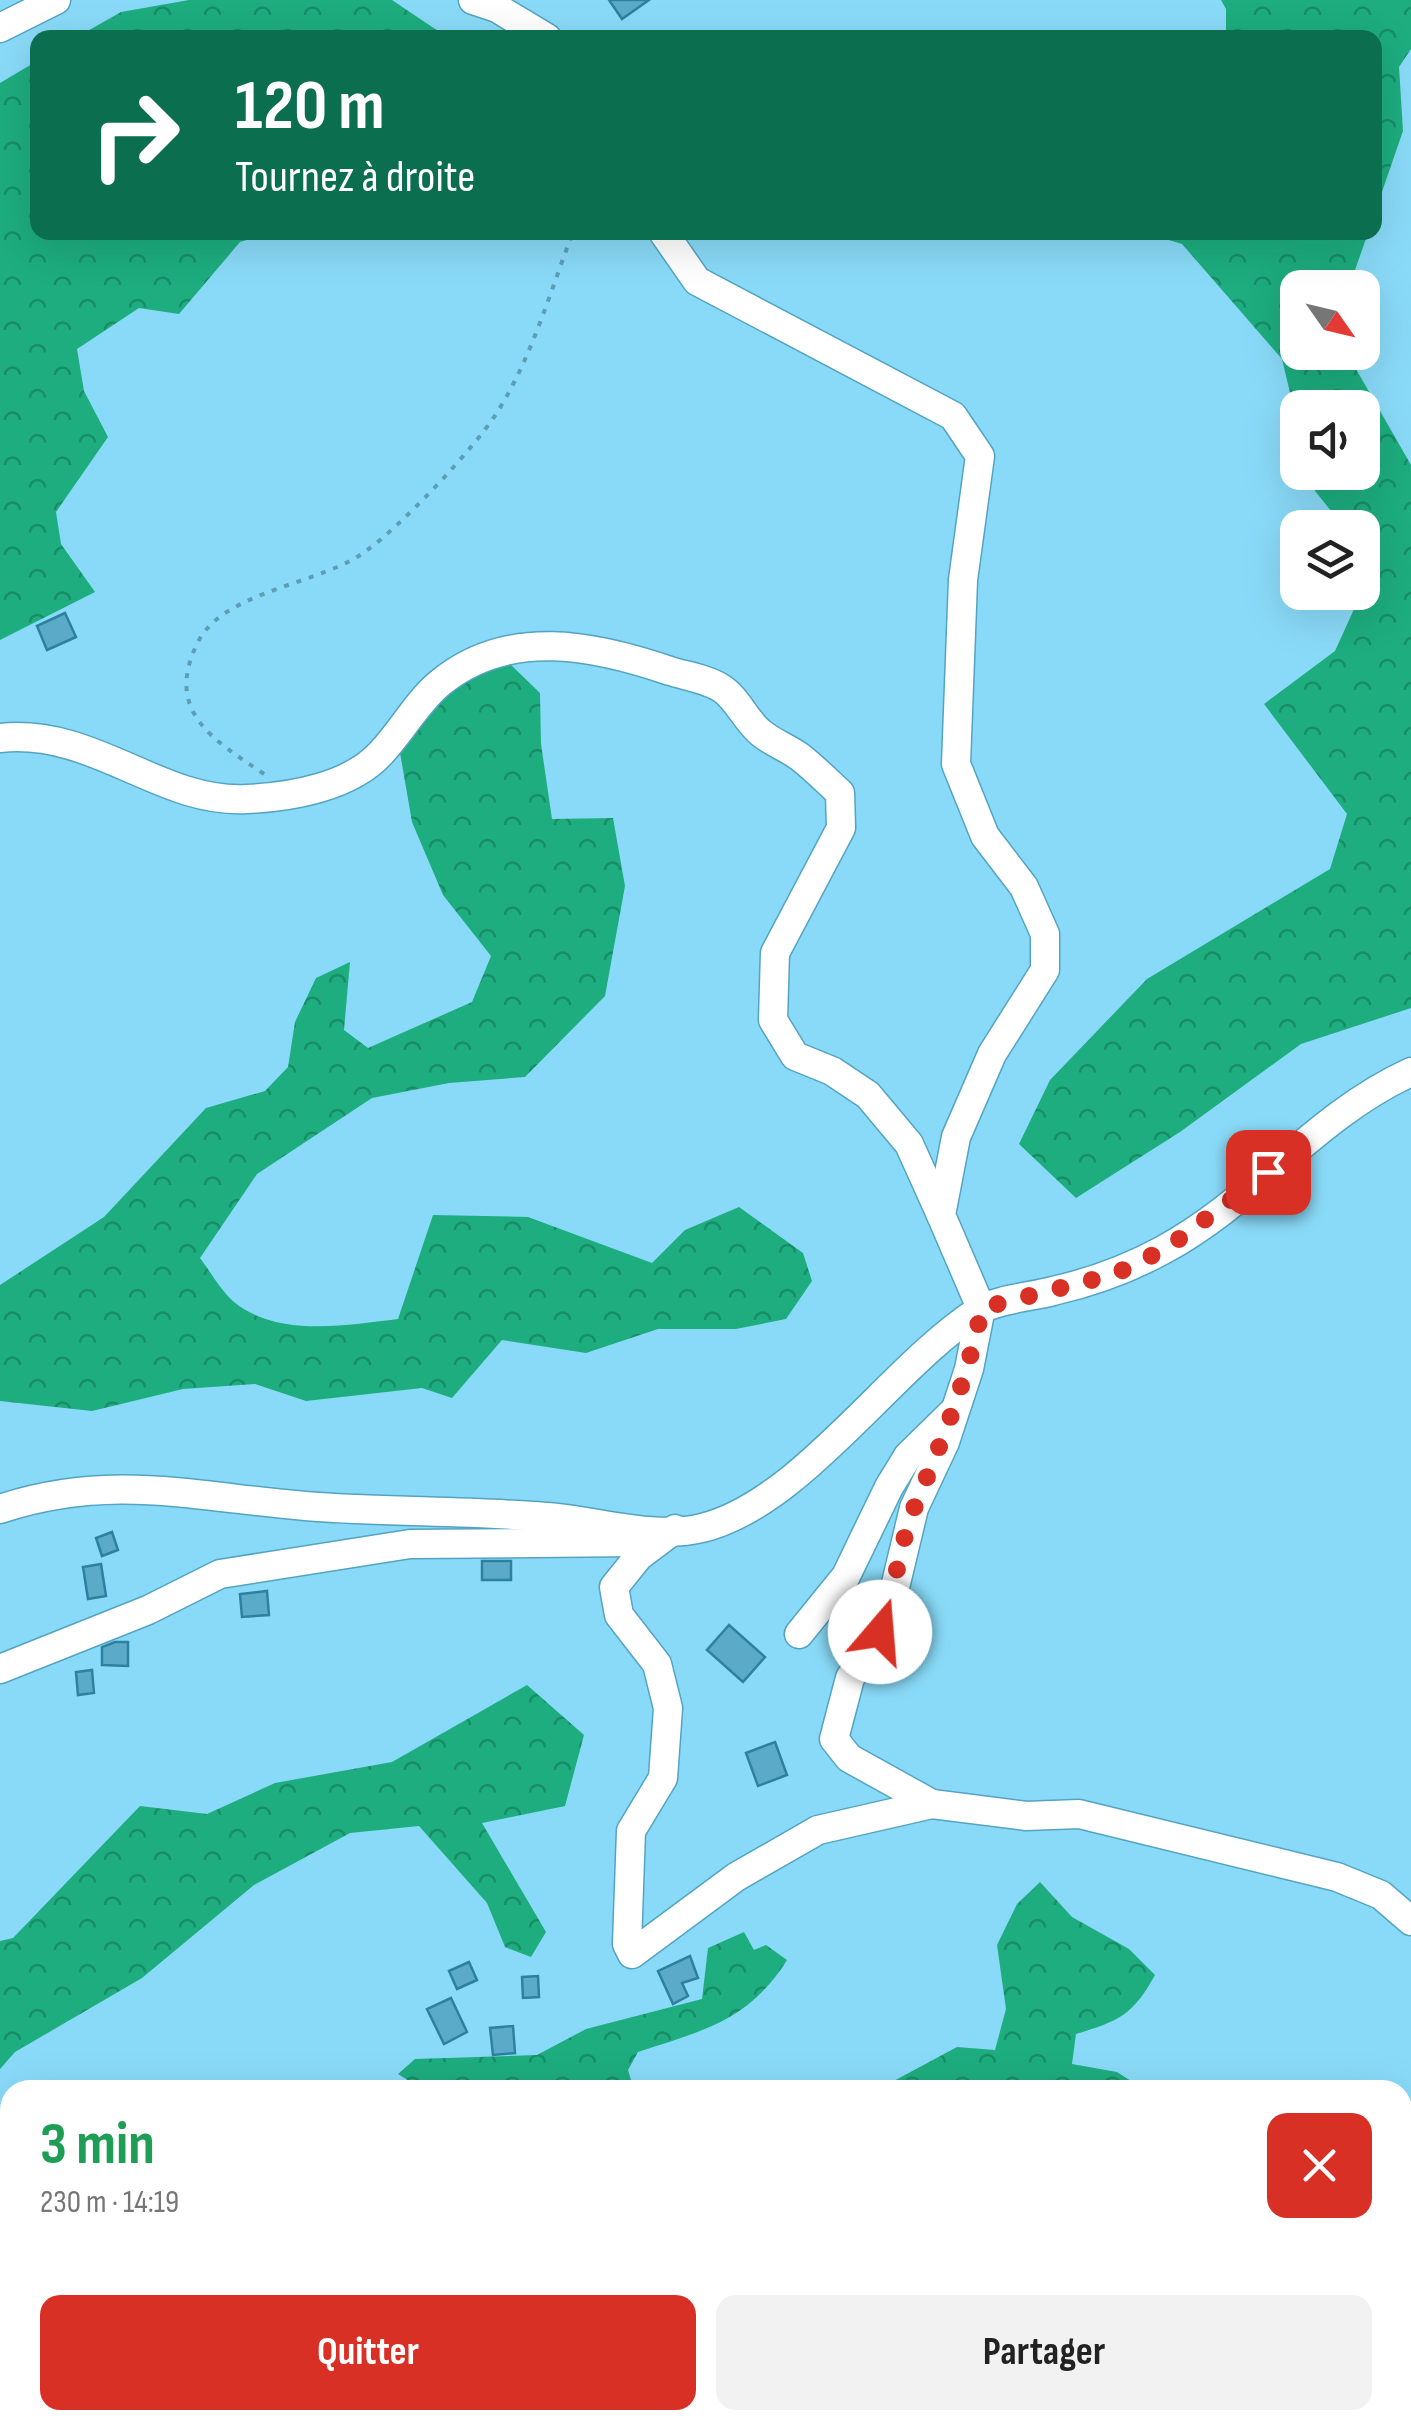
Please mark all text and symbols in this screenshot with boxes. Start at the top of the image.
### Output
text: 120 m [235,65,385,149]
icon: right [70,70,200,200]
text: Tournez à droite [235,150,475,205]
north arrow [1280,270,1380,370]
map controls [1280,270,1380,610]
button: sound [1280,390,1380,490]
button: layers [1280,510,1380,610]
pin [1226,1130,1311,1215]
icon: arrive [1241,1145,1296,1200]
position arrow [828,1580,932,1684]
text: 3 min [40,2109,155,2181]
button: close [1267,2113,1372,2218]
text: 230 m · 14:19 [40,2183,179,2222]
button: Quitter [40,2295,696,2410]
button: Partager [716,2295,1372,2410]

